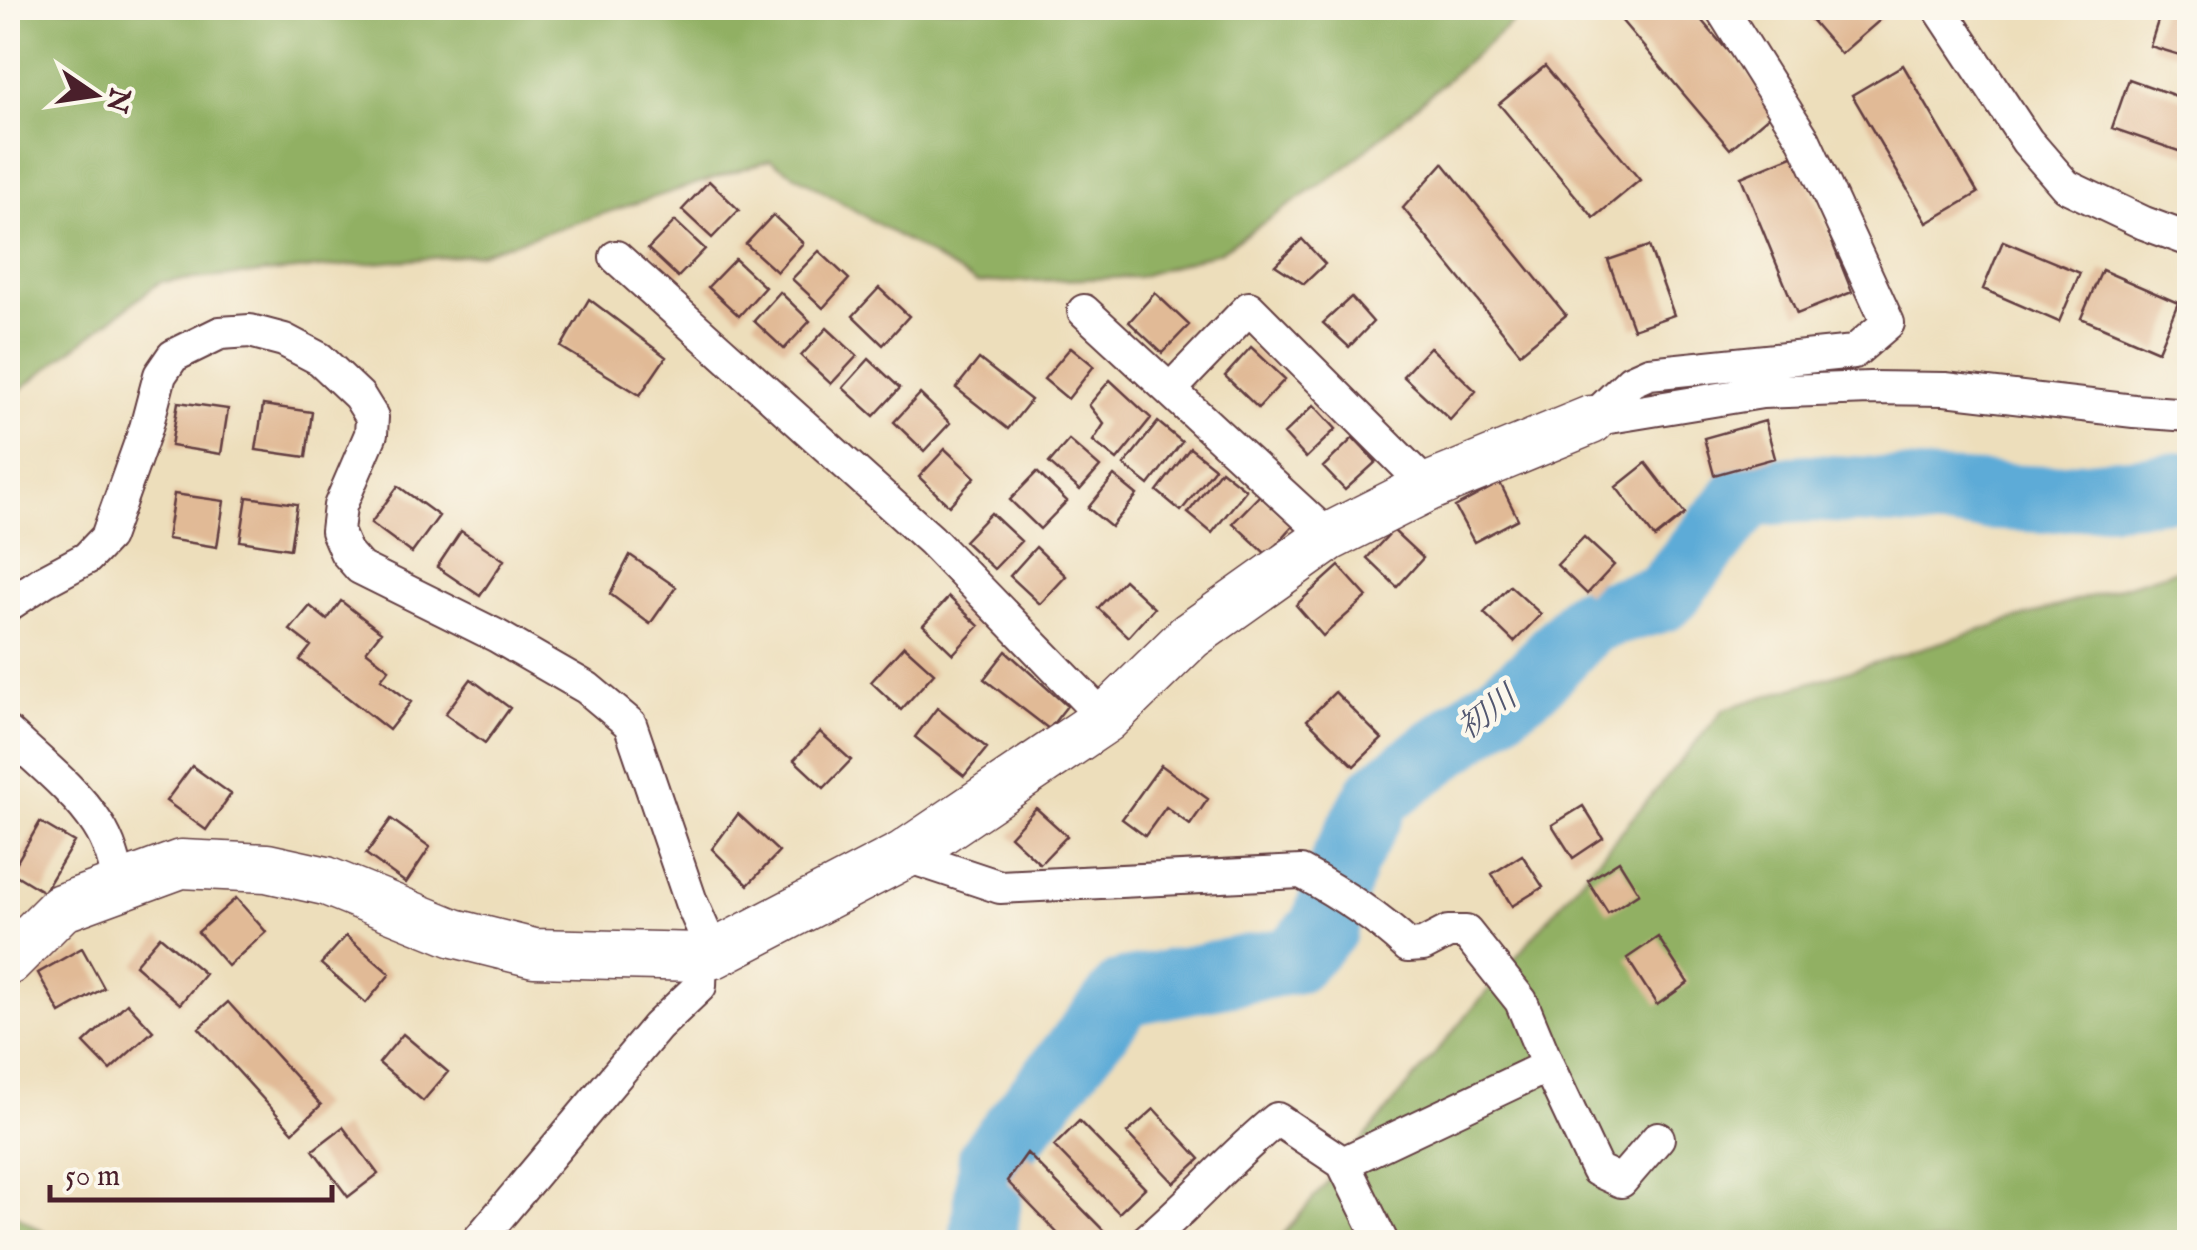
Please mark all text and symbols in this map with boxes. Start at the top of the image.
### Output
north arrow [45,45,145,145]
text: N [97,83,137,116]
water label: 初川 [1450,677,1528,750]
scale bar [50,1140,332,1202]
text: 50 m [65,1158,120,1196]

